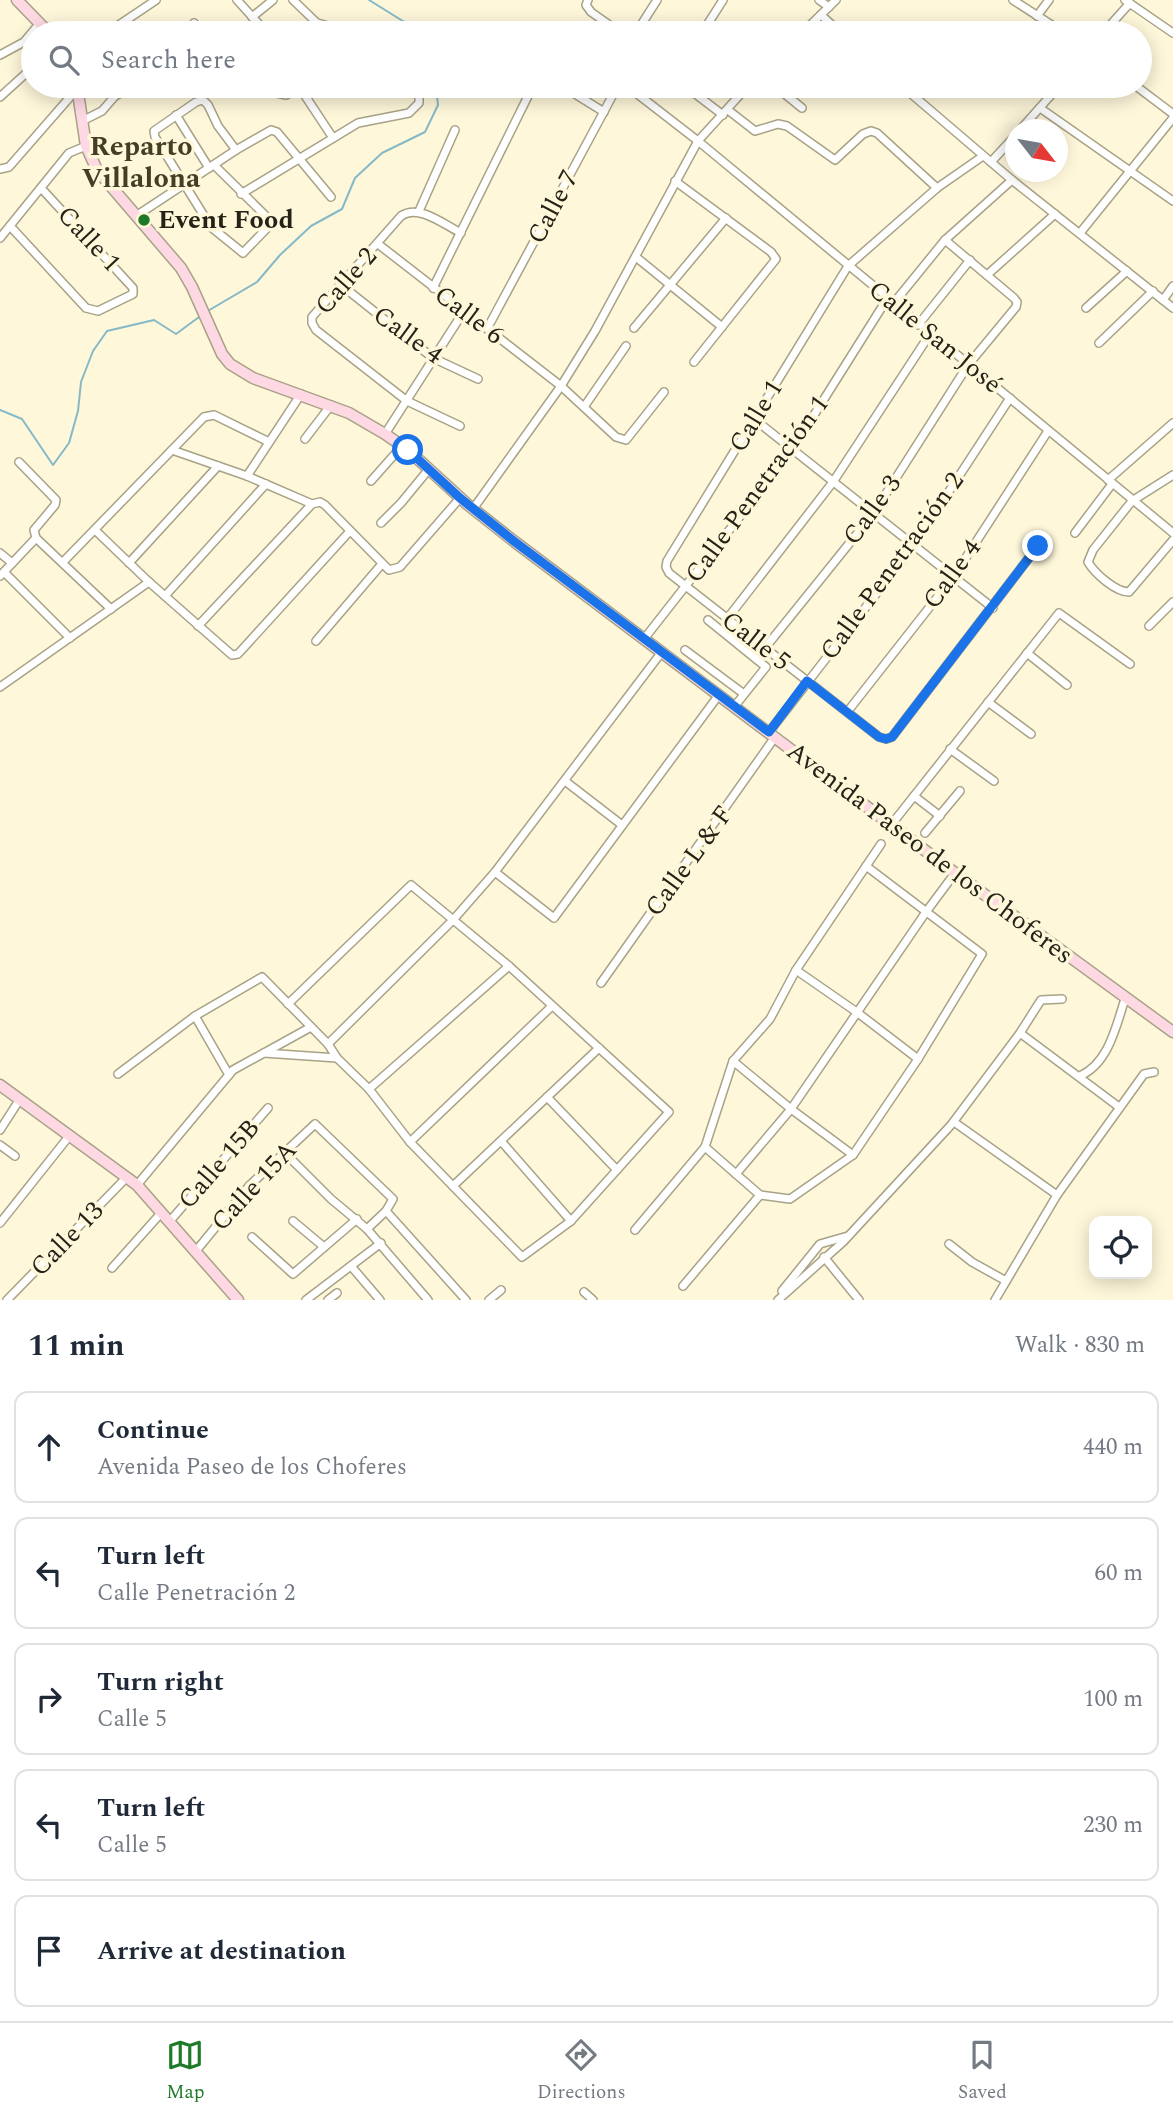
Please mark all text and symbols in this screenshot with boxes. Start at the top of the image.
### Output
search box [21,21,1152,98]
text: Search here [101,40,236,80]
icon: search [45,41,83,79]
north arrow [1005,119,1068,182]
district label: Reparto Villalona [82,125,201,200]
street label: Calle 7 [517,163,589,251]
street label: Calle 1 [47,197,131,281]
place label: Event Food [158,200,294,240]
marker: Event Food [136,212,152,228]
street label: Calle 2 [305,238,387,324]
street label: Calle San José [859,270,1011,404]
street label: Calle 6 [425,275,513,355]
street label: Calle 4 [364,296,452,374]
street label: Calle 1 [719,372,793,460]
street label: Calle Penetración 1 [675,387,839,591]
route start [392,434,423,465]
street label: Calle Penetración 2 [810,464,974,668]
street label: Calle 3 [833,466,911,554]
street label: Calle 4 [913,530,991,618]
route end [1022,530,1053,561]
street label: Calle 5 [713,601,799,681]
street label: Avenida Paseo de los Choferes [778,732,1082,974]
street label: Calle L & F [635,797,743,925]
street label: Calle 15B [168,1110,270,1218]
street label: Calle 15A [201,1132,307,1240]
street label: Calle 13 [21,1192,113,1286]
map controls [1089,1216,1152,1279]
button: locate [1089,1216,1152,1279]
text: 11 min [28,1323,125,1369]
text: Walk · 830 m [1015,1328,1145,1363]
text: Continue [97,1410,209,1450]
icon: ahead [30,1428,68,1466]
text: 440 m [1083,1430,1143,1465]
text: Avenida Paseo de los Choferes [97,1450,407,1485]
text: Turn left [97,1536,205,1576]
icon: left [30,1554,68,1592]
text: 60 m [1094,1556,1143,1591]
text: Calle Penetración 2 [97,1576,295,1611]
text: Turn right [97,1662,224,1702]
icon: right [30,1680,68,1718]
text: 100 m [1083,1682,1143,1717]
text: Calle 5 [97,1702,167,1737]
text: Turn left [97,1788,205,1828]
icon: left [30,1806,68,1844]
text: 230 m [1083,1808,1143,1843]
text: Calle 5 [97,1828,167,1863]
text: Arrive at destination [97,1931,346,1971]
icon: arrive [30,1932,68,1970]
tab: Map [166,2036,205,2107]
tab: Directions [537,2036,626,2107]
tab: Saved [958,2036,1007,2107]

